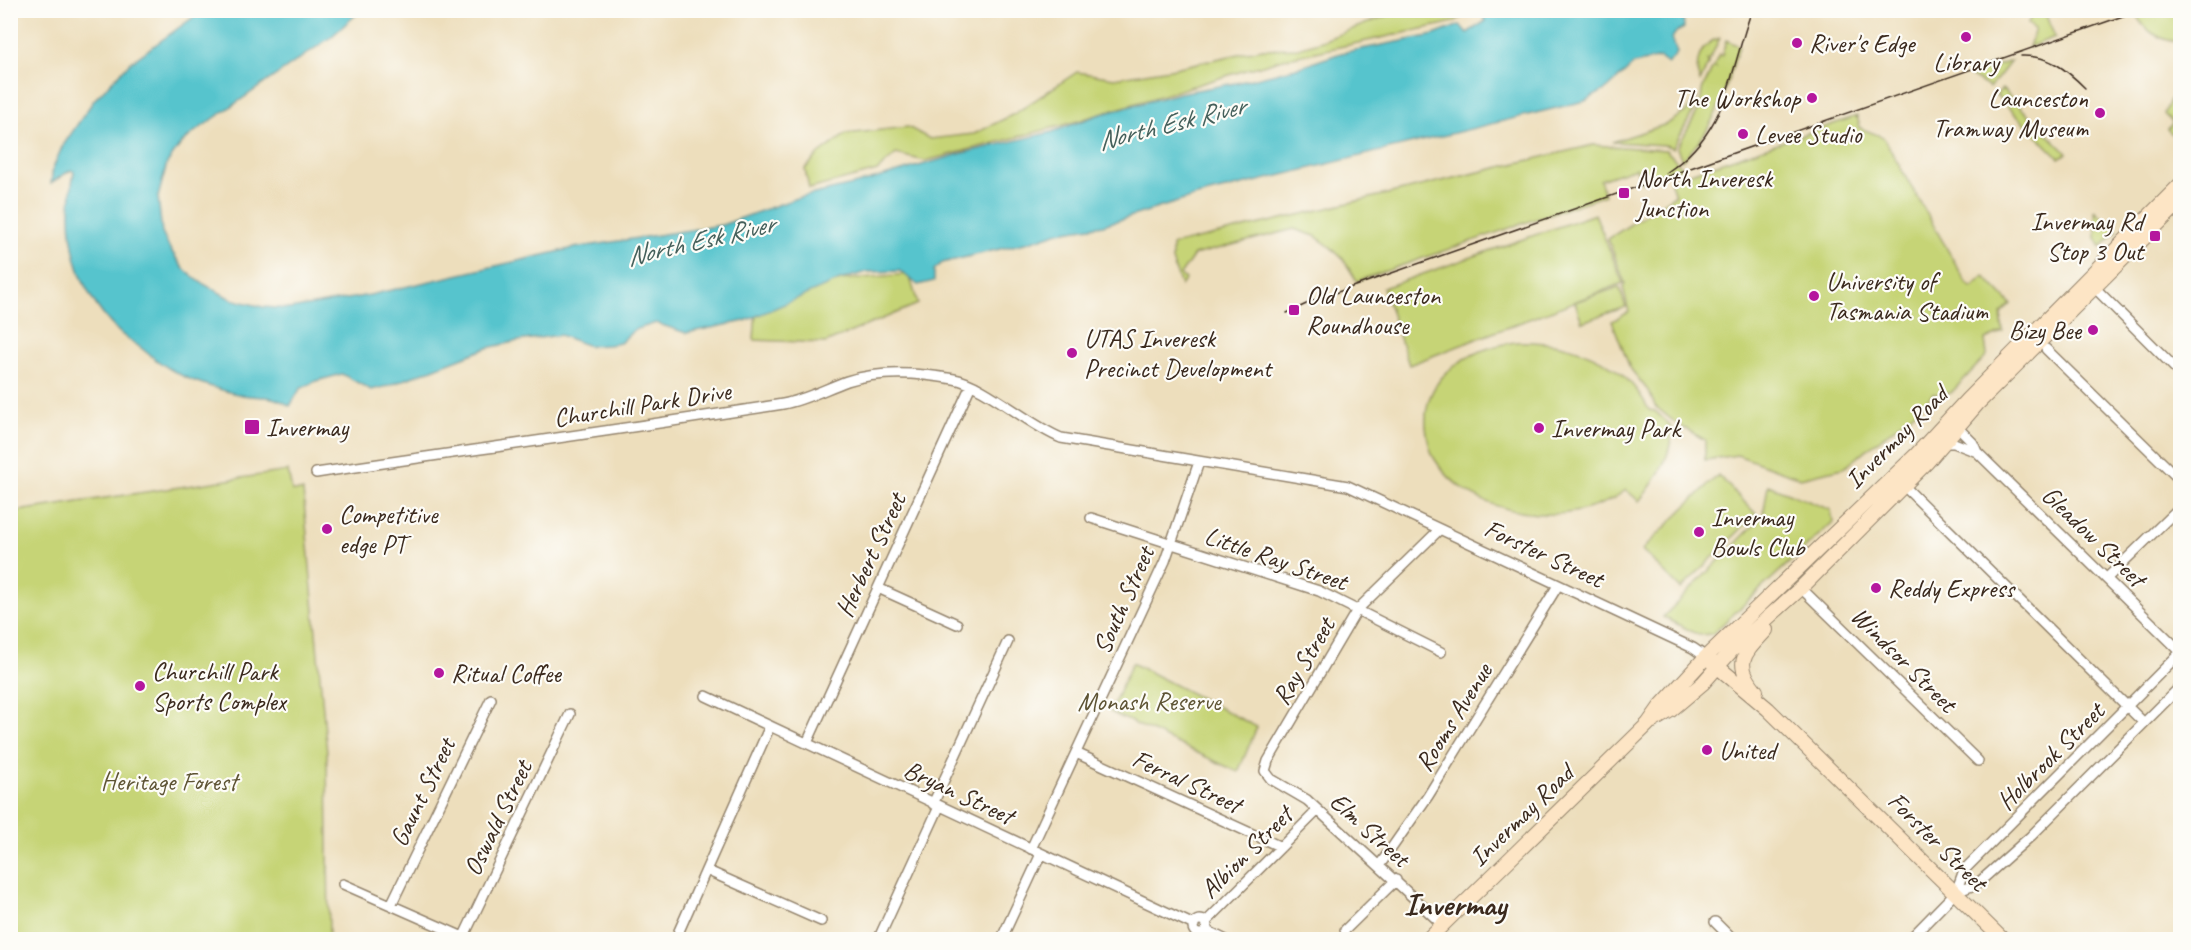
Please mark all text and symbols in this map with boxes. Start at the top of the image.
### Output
place label: River's Edge [1809,27,1917,60]
marker: Library [1959,30,1973,44]
marker: River's Edge [1790,36,1804,50]
place label: Library [1933,46,2001,79]
place label: The Workshop [1674,82,1802,115]
place label: Launceston Tramway Museum [1933,82,2089,145]
water label: North Esk River [1094,87,1253,158]
marker: The Workshop [1805,91,1819,105]
marker: Launceston Tramway Museum [2093,106,2107,120]
place label: Levee Studio [1755,118,1863,151]
marker: Levee Studio [1736,127,1750,141]
place label: North Inveresk Junction [1634,162,1773,225]
marker: North Inveresk Junction [1617,186,1631,200]
water label: North Esk River [623,205,782,273]
place label: Invermay Rd Stop 3 Out [2031,205,2147,268]
marker: Invermay Rd Stop 3 Out [2148,229,2162,243]
place label: University of Tasmania Stadium [1826,265,1989,328]
place label: Old Launceston Roundhouse [1306,279,1441,342]
marker: University of Tasmania Stadium [1807,289,1821,303]
marker: Old Launceston Roundhouse [1287,303,1301,317]
place label: Bizy Bee [2009,314,2083,347]
place label: UTAS Inveresk Precinct Development [1084,322,1274,385]
marker: Bizy Bee [2086,323,2100,337]
marker: UTAS Inveresk Precinct Development [1065,346,1079,360]
street label: Churchill Park Drive [551,374,734,435]
street label: Invermay Road [1838,376,1958,496]
place label: Invermay [266,411,350,444]
place label: Invermay Park [1551,412,1682,445]
marker: Invermay [243,418,261,436]
marker: Invermay Park [1532,421,1546,435]
street label: Gleadow Street [2035,479,2155,596]
street label: Herbert Street [827,486,914,622]
place label: Competitive edge PT [339,498,439,561]
place label: Invermay Bowls Club [1711,501,1806,564]
street label: Forster Street [1479,512,1611,596]
street label: Little Ray Street [1200,519,1354,599]
marker: Competitive edge PT [320,522,334,536]
marker: Invermay Bowls Club [1692,525,1706,539]
street label: South Street [1085,539,1163,659]
place label: Reddy Express [1888,572,2016,605]
marker: Reddy Express [1869,581,1883,595]
street label: Windsor Street [1844,600,1965,721]
street label: Ray Street [1265,610,1343,711]
place label: Churchill Park Sports Complex [152,655,288,718]
street label: Rooms Avenue [1407,656,1500,777]
place label: Ritual Coffee [451,657,562,690]
marker: Ritual Coffee [432,666,446,680]
marker: Churchill Park Sports Complex [133,679,147,693]
park label: Monash Reserve [1078,685,1222,718]
street label: Holbrook Street [1989,694,2113,817]
street label: Gaunt Street [382,731,464,852]
place label: United [1719,734,1779,767]
street label: Ferral Street [1127,742,1250,822]
marker: United [1700,743,1714,757]
street label: Oswald Street [455,753,540,881]
street label: Bryan Street [899,753,1022,834]
street label: Invermay Road [1462,755,1583,873]
park label: Heritage Forest [101,765,241,798]
street label: Elm Street [1323,785,1418,876]
street label: Forster Street [1881,785,1996,900]
street label: Albion Street [1193,797,1302,906]
district label: Invermay [1404,884,1509,925]

